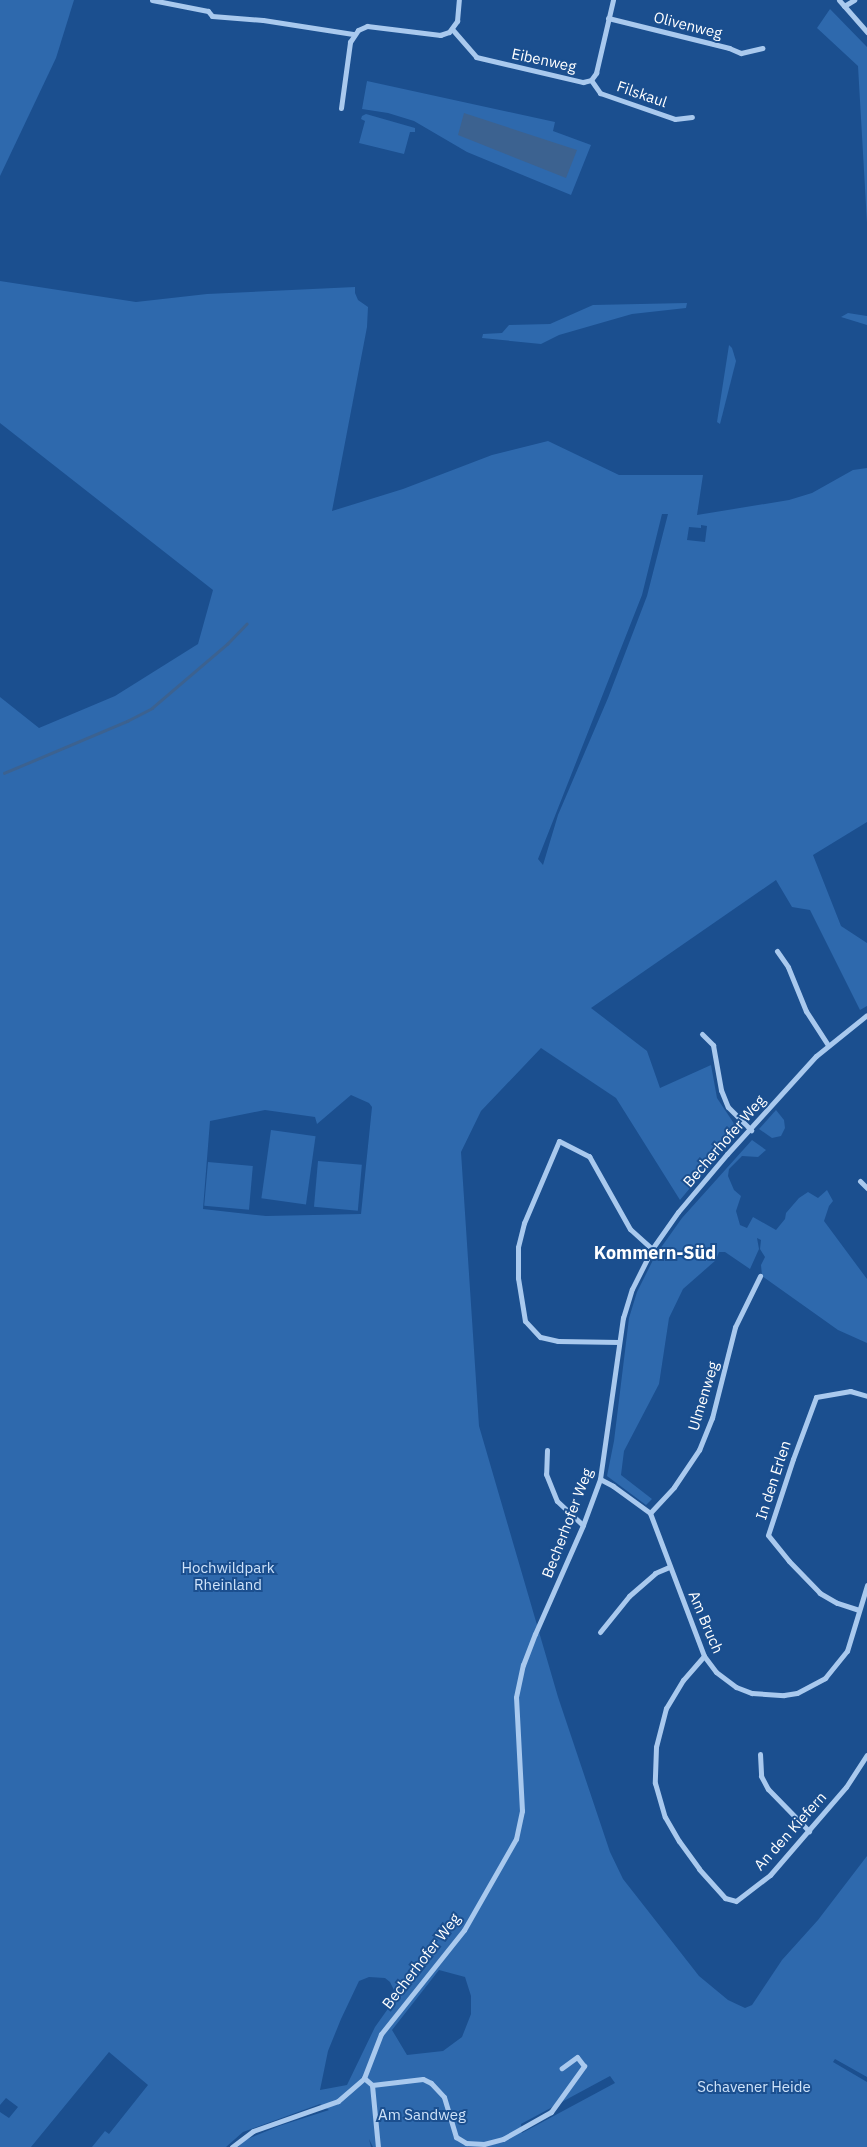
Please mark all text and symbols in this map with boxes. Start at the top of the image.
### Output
street label: Olivenweg [652,8,724,42]
street label: Eibenweg [510,44,578,76]
street label: Filskaul [615,77,669,111]
street label: Becherhofer Weg [679,1091,769,1191]
district label: Kommern-Süd [594,1242,716,1264]
street label: Ulmenweg [684,1359,722,1433]
street label: In den Erlen [752,1438,794,1522]
street label: Becherhofer Weg [538,1466,596,1580]
park label: Hochwildpark Rheinland [181,1558,275,1593]
street label: Am Bruch [685,1588,727,1656]
street label: An den Kiefern [750,1788,830,1874]
street label: Becherhofer Weg [378,1910,464,2012]
park label: Schavener Heide [697,2078,811,2096]
park label: Am Sandweg [378,2106,466,2124]

